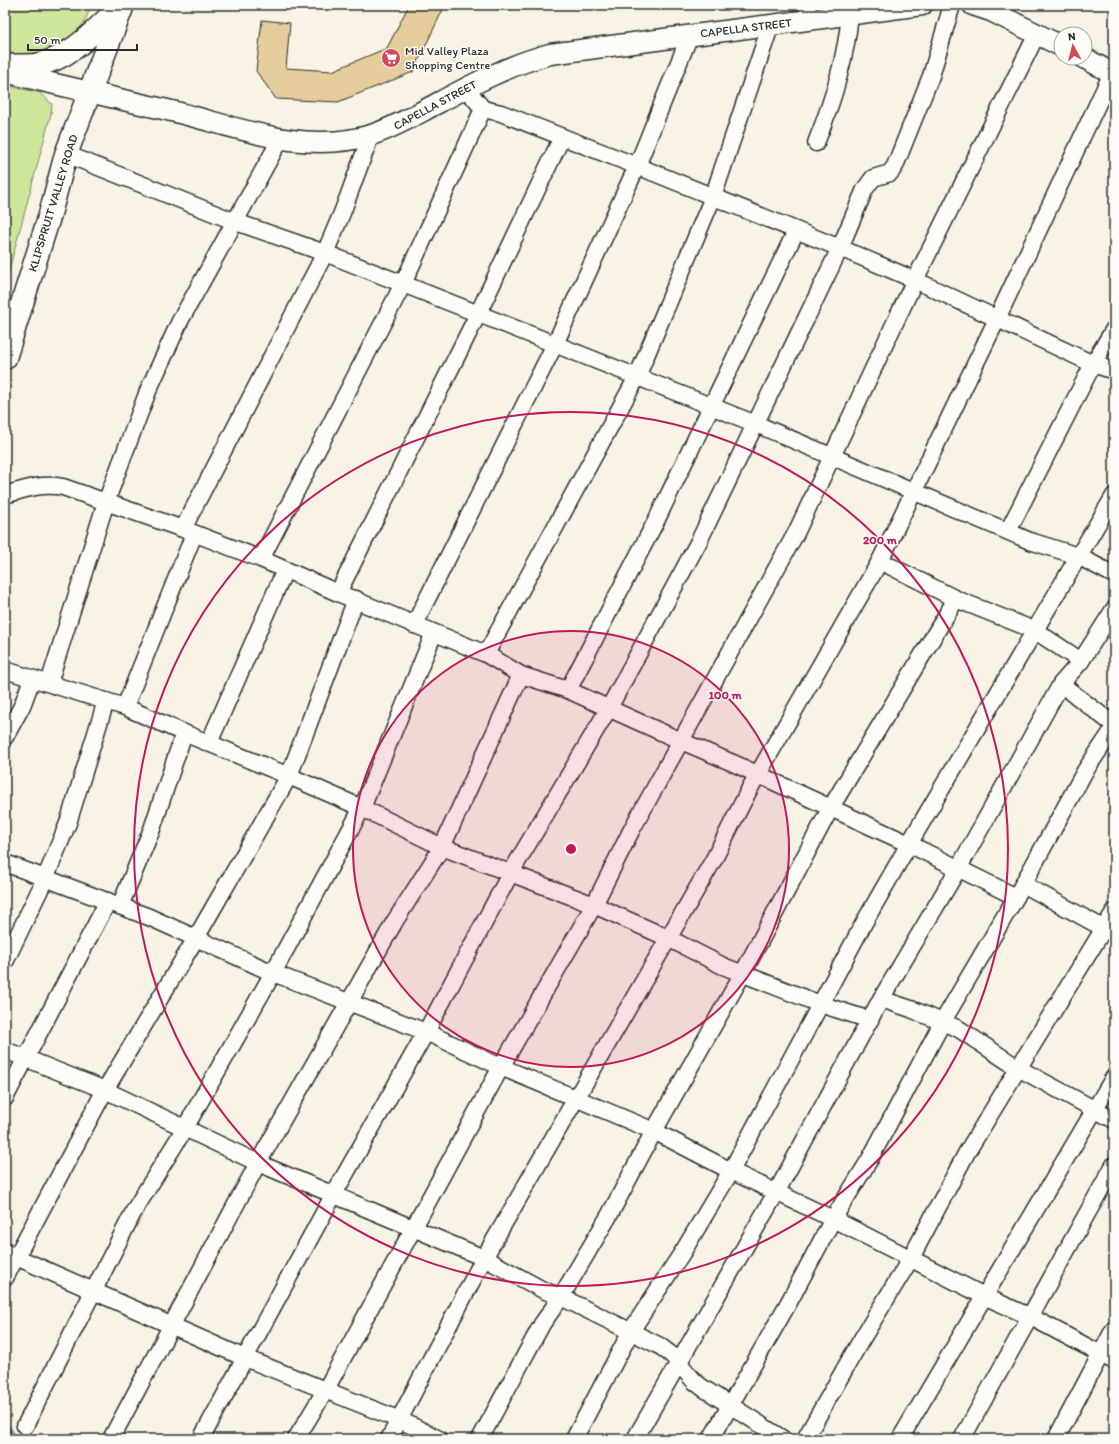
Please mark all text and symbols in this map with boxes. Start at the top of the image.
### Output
street label: CAPELLA STREET [699,15,793,41]
scale bar [28,26,137,52]
north arrow [1053,26,1093,66]
text: N [1067,30,1076,43]
text: 50 m [34,33,60,47]
place label: Mid Valley Plaza Shopping Centre [405,44,491,72]
supermarket icon: Mid Valley Plaza Shopping Centre [380,47,402,69]
street label: CAPELLA STREET [391,77,479,133]
street label: KLIPSPRUIT VALLEY ROAD [25,133,81,273]
text: 200 m [863,533,898,547]
text: 100 m [708,688,742,702]
centre of rings [564,842,578,856]

